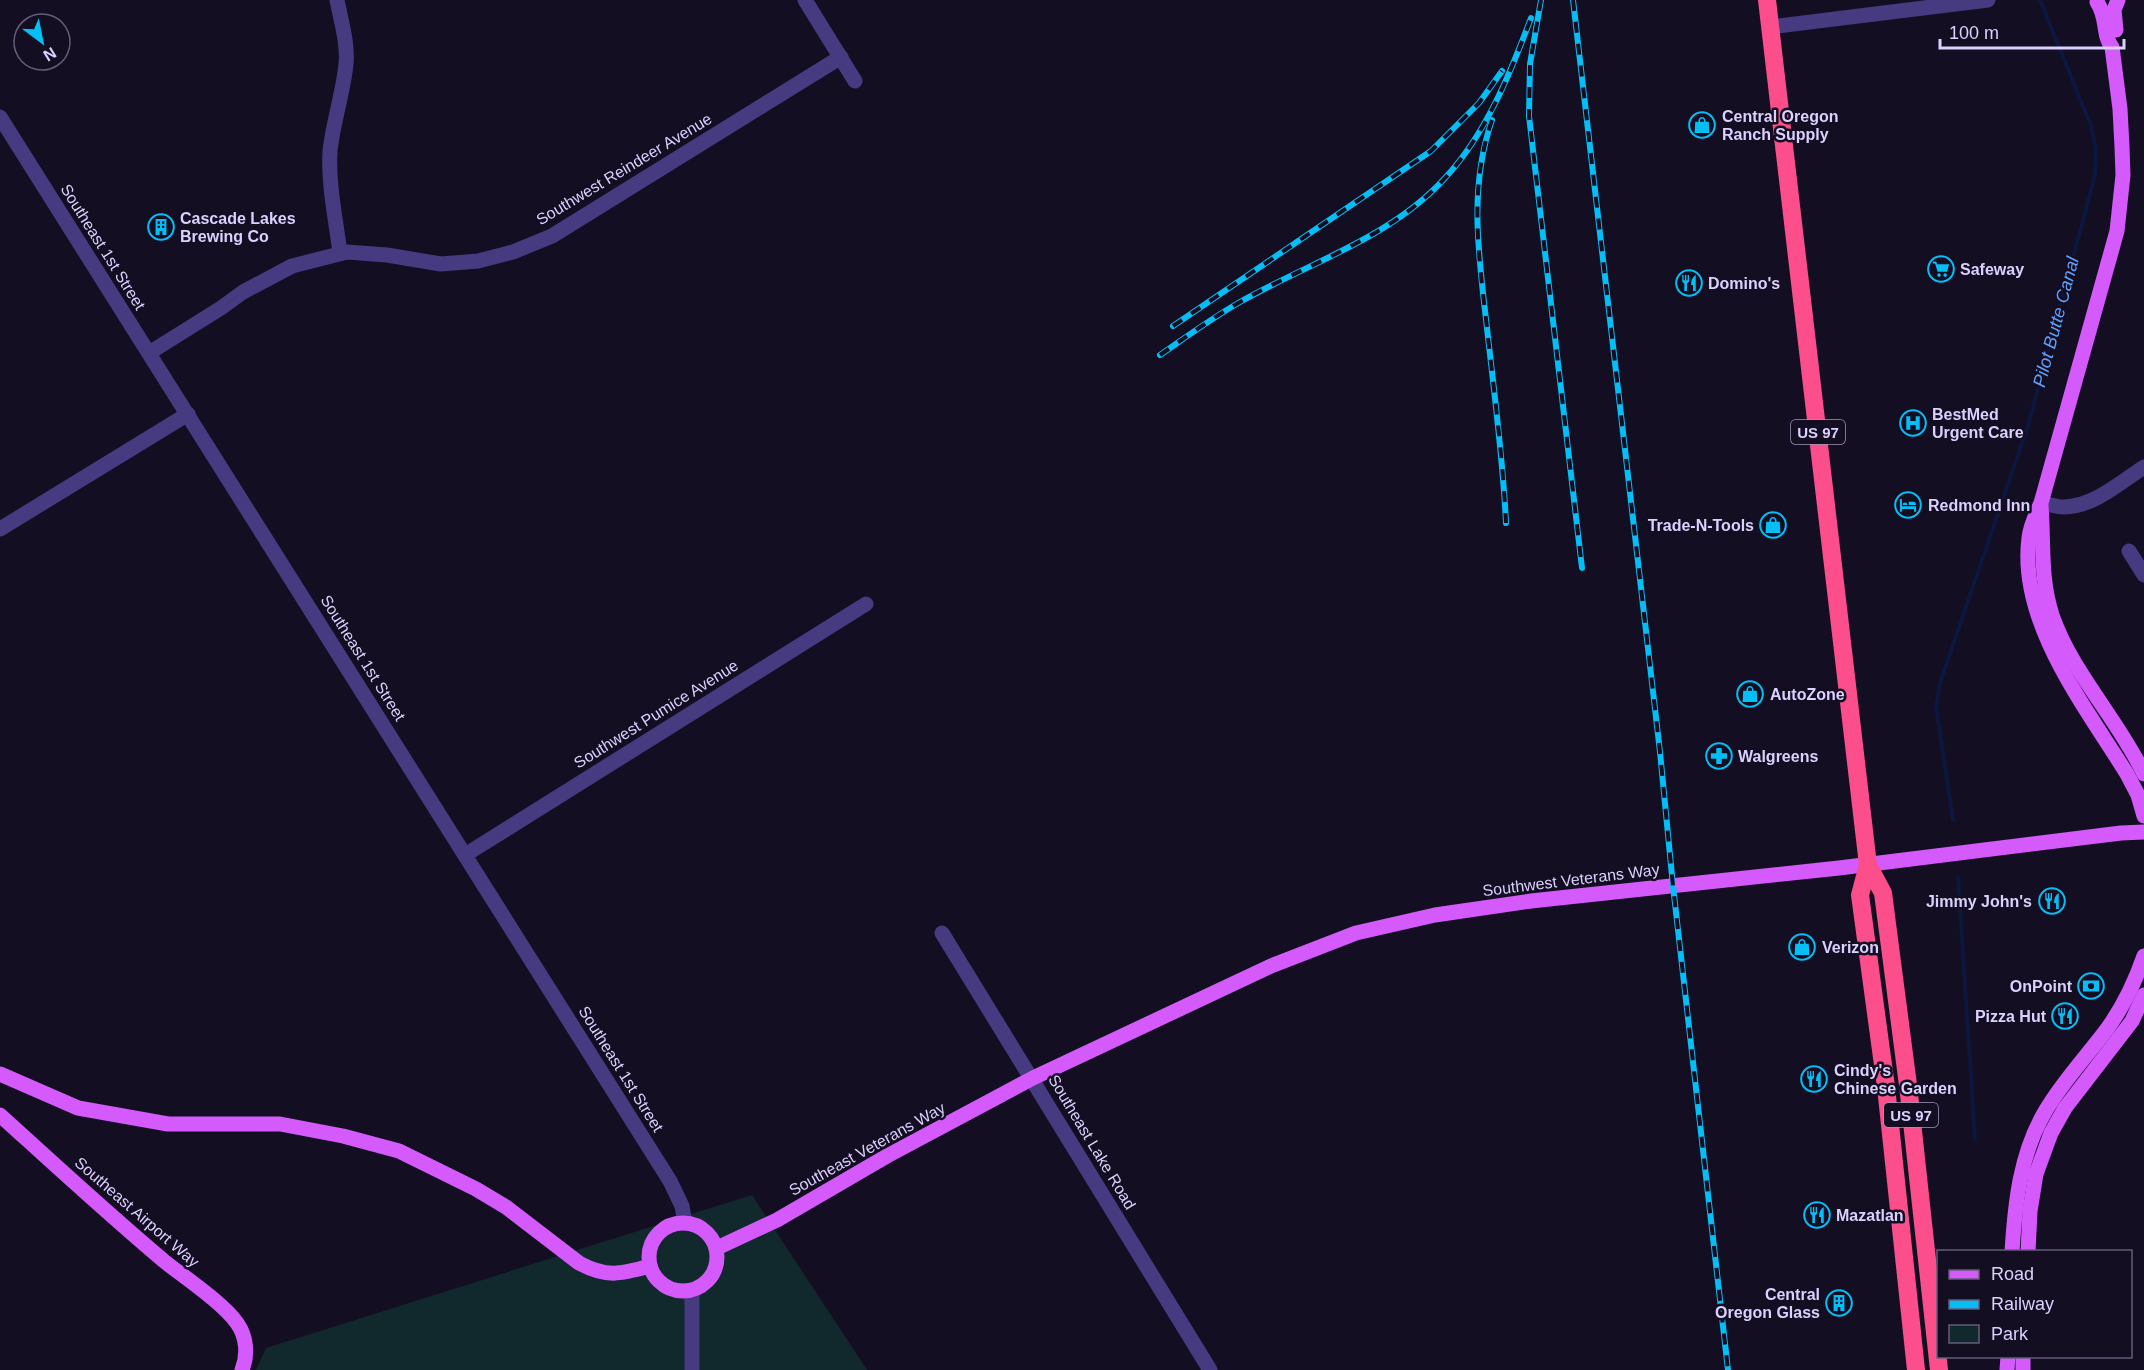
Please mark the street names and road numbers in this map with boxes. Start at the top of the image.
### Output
street label: Southwest Reindeer Avenue [533,110,715,228]
street label: Southeast 1st Street [57,181,149,313]
road number: US 97 [1791,420,1845,444]
street label: Southeast 1st Street [317,592,409,724]
street label: Southwest Pumice Avenue [571,656,741,772]
street label: Southwest Veterans Way [1482,861,1660,899]
street label: Southeast 1st Street [575,1003,667,1135]
street label: Southeast Lake Road [1045,1072,1139,1212]
street label: Southeast Veterans Way [786,1099,948,1199]
road number: US 97 [1884,1103,1938,1127]
street label: Southeast Airport Way [72,1154,202,1270]

